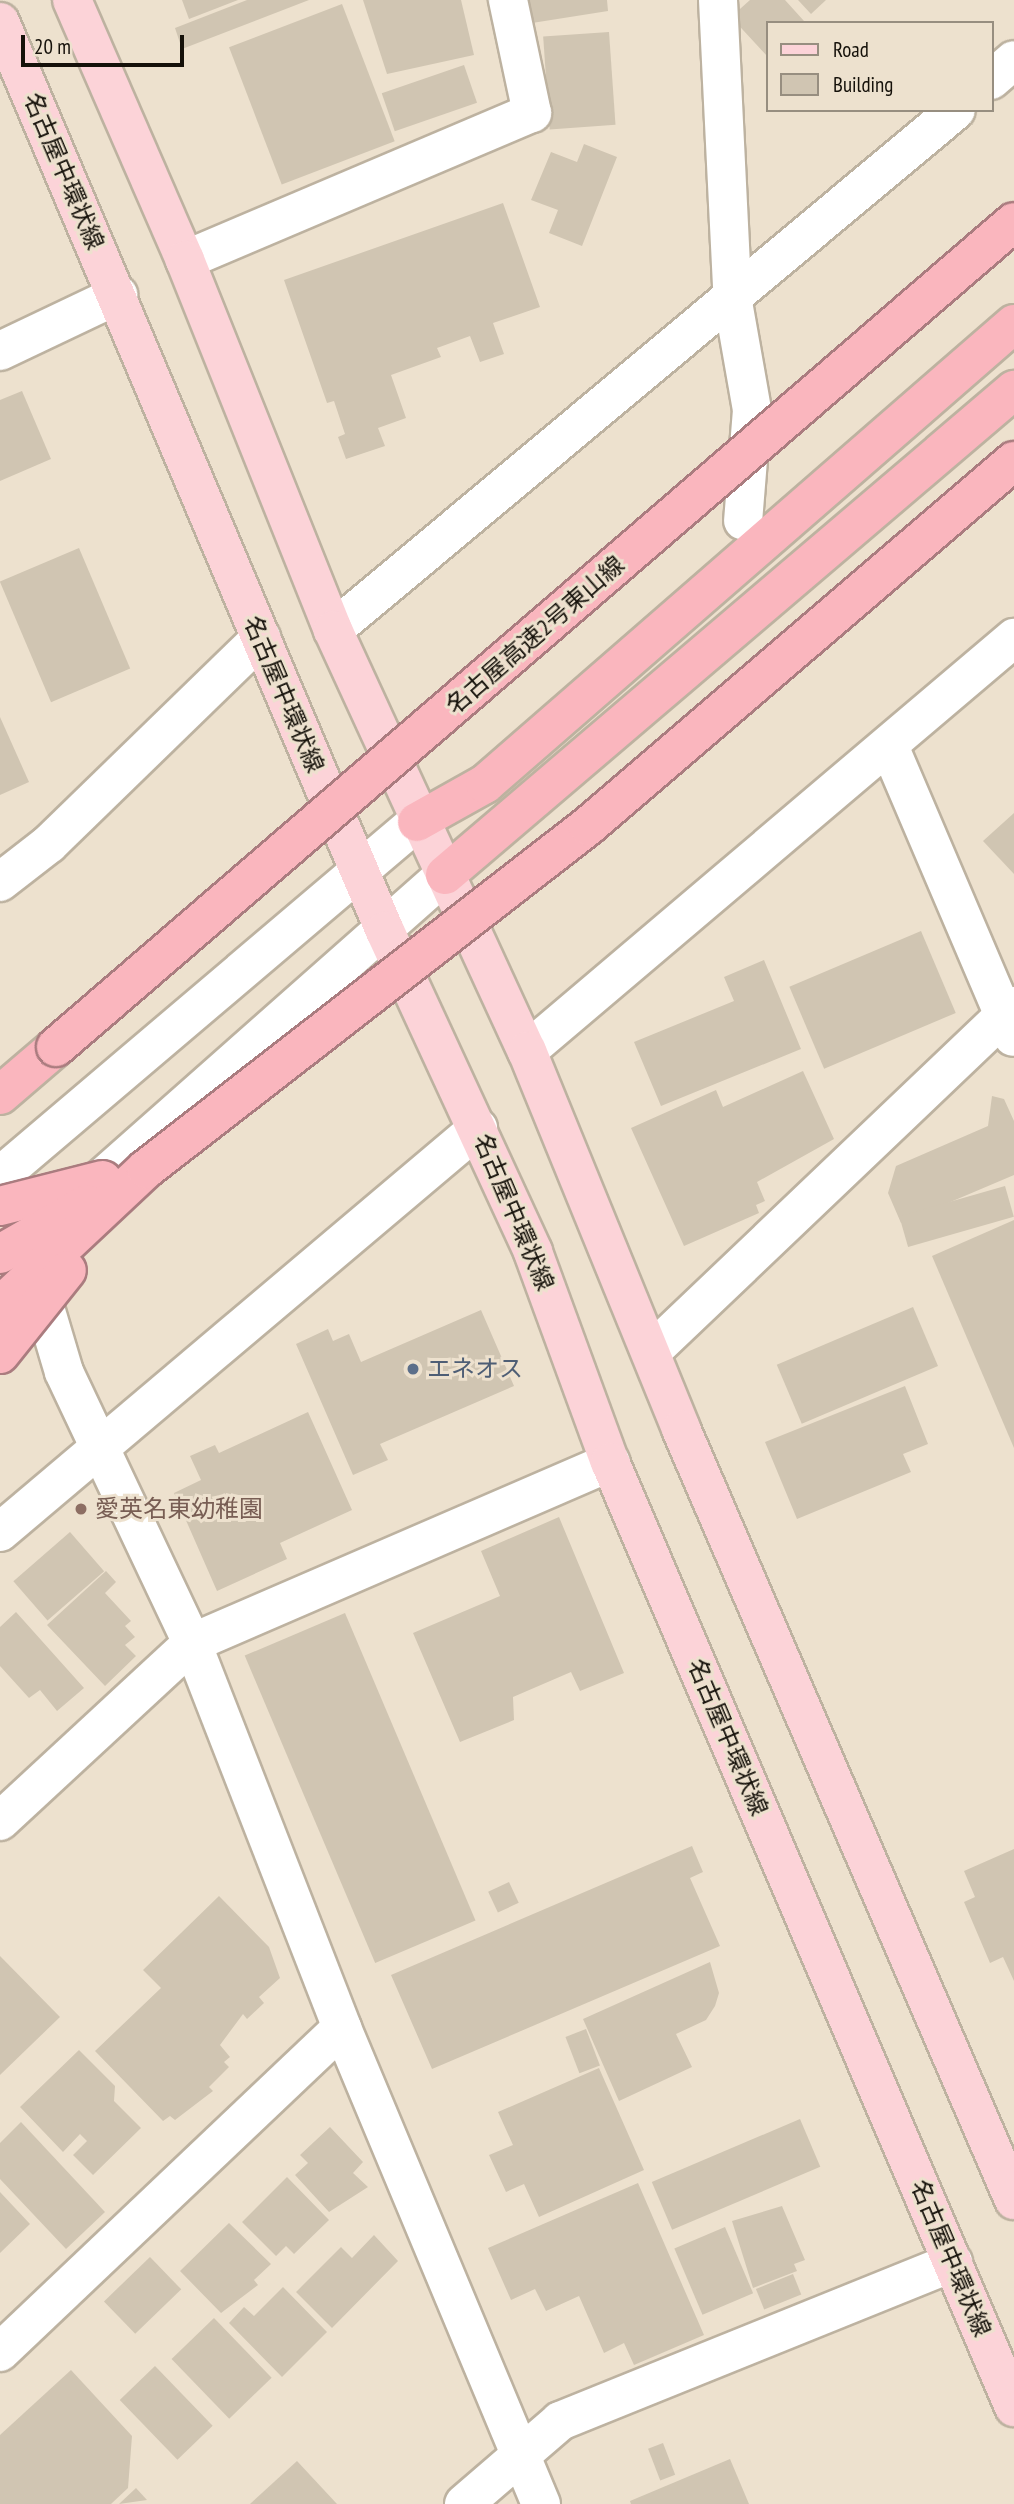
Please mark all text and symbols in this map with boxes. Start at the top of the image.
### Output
scale bar [24,21,187,65]
legend [766,21,993,112]
text: 20 m [34,33,71,60]
text: Road [833,36,869,63]
text: Building [833,71,893,98]
street label: 名古屋中環状線 [18,88,110,254]
street label: 名古屋高速2号東山線 [440,550,630,720]
street label: 名古屋中環状線 [238,611,330,777]
street label: 名古屋中環状線 [468,1129,560,1295]
place label: エネオス [427,1355,523,1383]
marker: エネオス [405,1361,421,1377]
place label: 愛英名東幼稚園 [95,1495,263,1523]
marker: 愛英名東幼稚園 [73,1501,89,1517]
street label: 名古屋中環状線 [682,1654,774,1820]
street label: 名古屋中環状線 [905,2175,997,2341]

